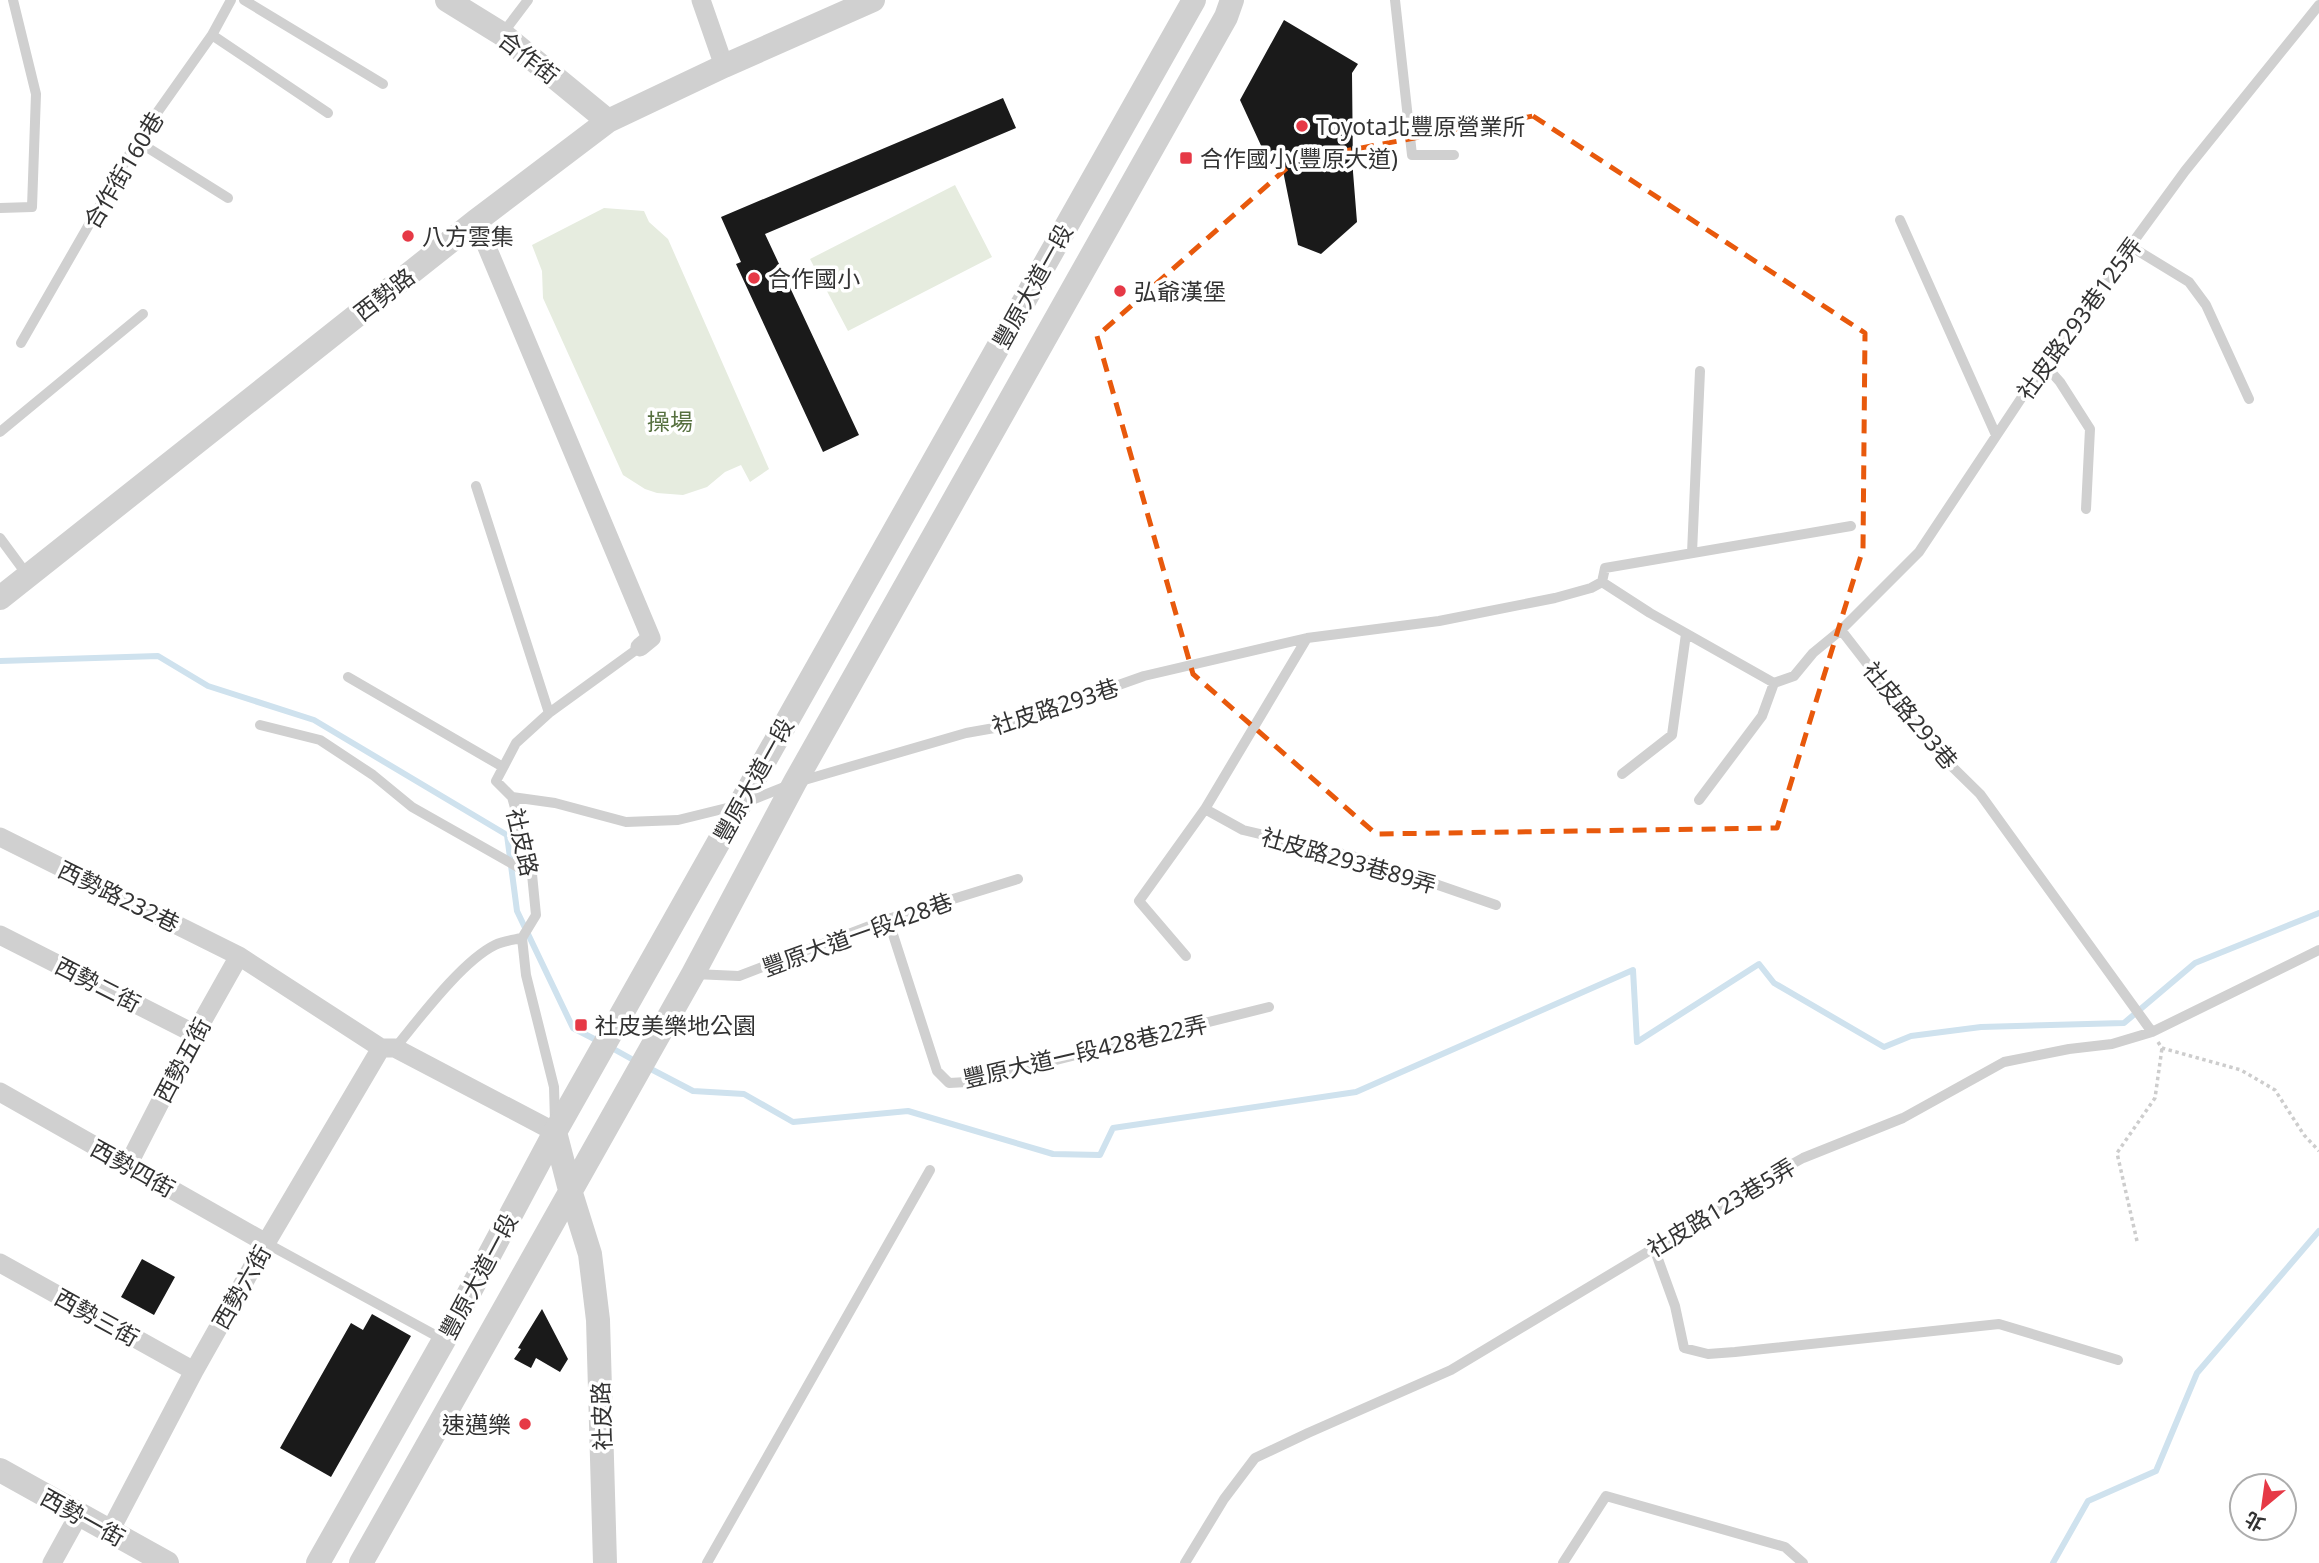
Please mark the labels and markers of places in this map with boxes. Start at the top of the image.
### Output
place label: Toyota北豐原營業所 [1316,110,1525,142]
marker: Toyota北豐原營業所 [1294,118,1310,134]
place label: 合作國小(豐原大道) [1200,142,1398,174]
marker: 合作國小(豐原大道) [1178,150,1194,166]
place label: 八方雲集 [422,220,514,252]
marker: 八方雲集 [400,228,416,244]
place label: 合作國小 [768,262,860,294]
marker: 合作國小 [746,270,762,286]
place label: 弘爺漢堡 [1134,275,1226,307]
marker: 弘爺漢堡 [1112,283,1128,299]
place label: 社皮美樂地公園 [595,1009,756,1041]
marker: 社皮美樂地公園 [573,1017,589,1033]
place label: 速邁樂 [442,1408,511,1440]
marker: 速邁樂 [517,1416,533,1432]

